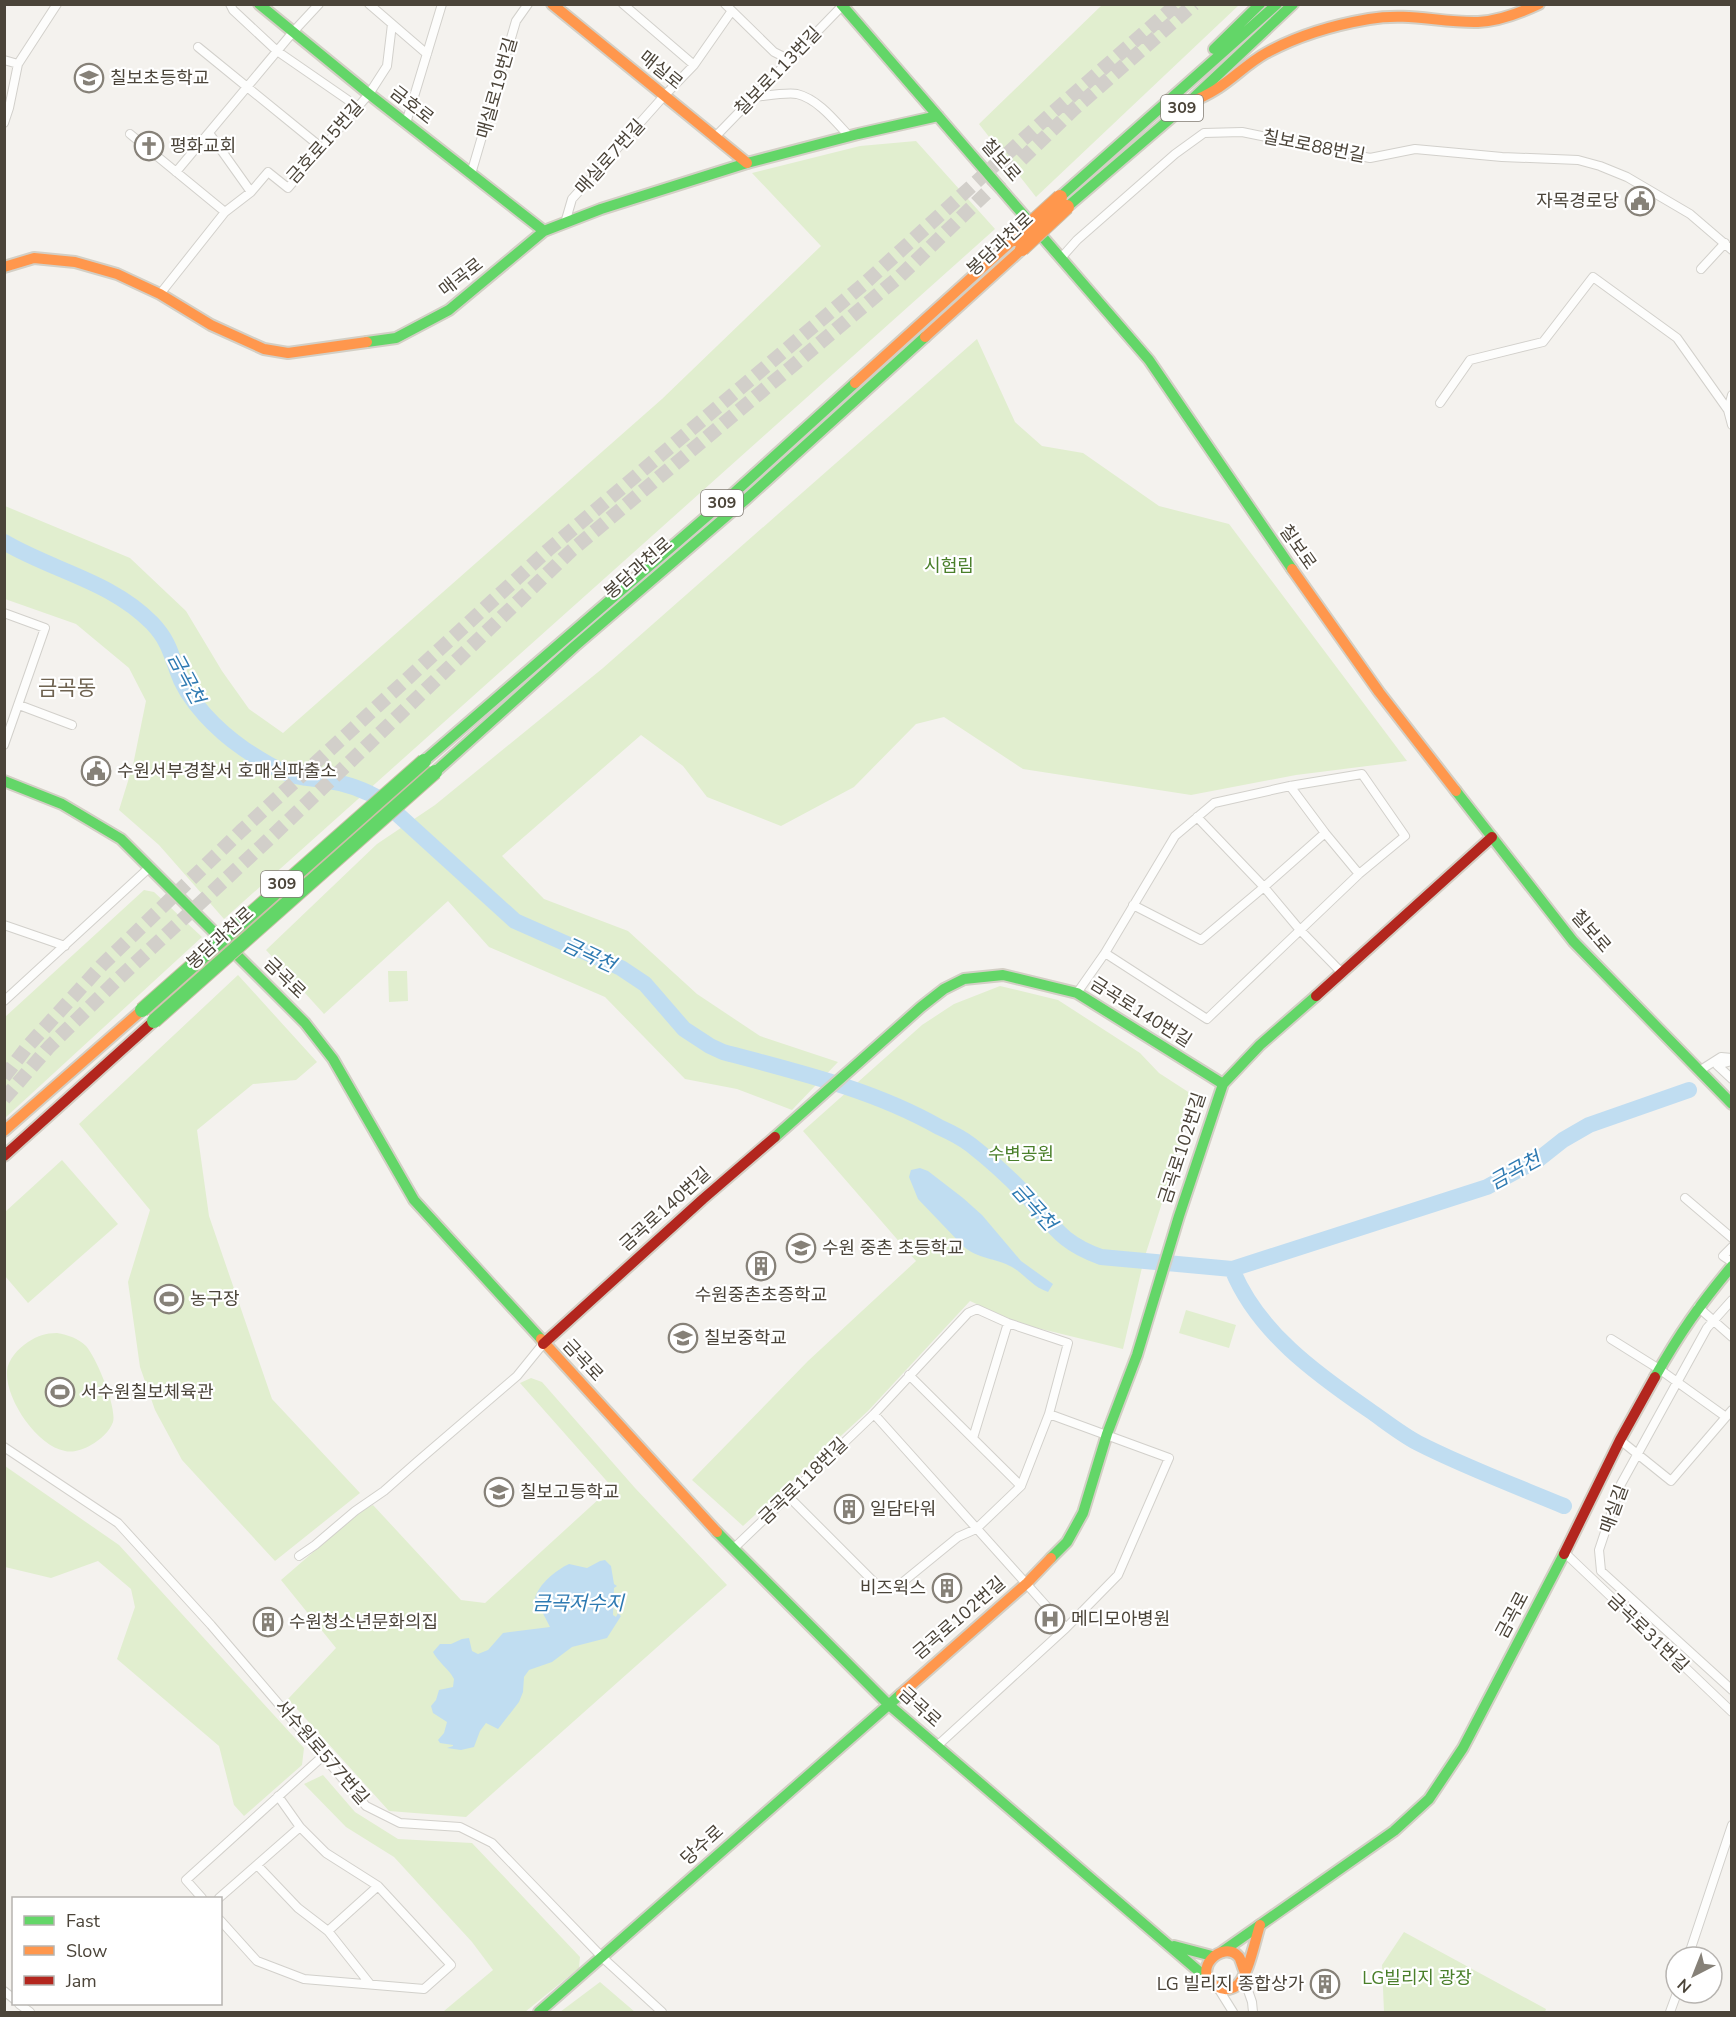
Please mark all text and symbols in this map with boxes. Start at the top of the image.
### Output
street label: 칠보로113번길 [729,21,827,121]
street label: 매실로19번길 [471,35,523,141]
street label: 매실로 [634,45,688,95]
school or university icon: 칠보초등학교 [73,62,105,94]
place label: 칠보초등학교 [110,66,209,90]
street label: 금호로 [385,80,439,130]
street label: 금호로15번길 [281,95,369,189]
road number: 309 [1161,95,1203,121]
street label: 매실로7번길 [570,114,650,200]
street label: 칠보로88번길 [1260,124,1368,168]
church icon: 평화교회 [133,130,165,162]
street label: 칠보로 [976,133,1026,187]
place label: 평화교회 [170,134,236,158]
public building icon: 자목경로당 [1624,185,1656,217]
place label: 자목경로당 [1536,189,1619,213]
street label: 봉담과천로 [962,207,1038,281]
street label: 매곡로 [434,252,488,302]
road number: 309 [701,490,743,516]
street label: 칠보로 [1274,520,1322,574]
street label: 봉담과천로 [599,532,677,604]
park label: 시험림 [924,554,974,578]
water label: 금곡천 [161,647,212,711]
district label: 금곡동 [38,674,96,702]
public building icon: 수원서부경찰서 호매실파출소 [80,755,112,787]
place label: 수원서부경찰서 호매실파출소 [117,759,337,783]
road number: 309 [261,871,303,897]
street label: 봉담과천로 [181,901,259,975]
street label: 칠보로 [1566,904,1616,958]
water label: 금곡천 [558,931,622,980]
street label: 금곡로 [259,952,311,1004]
street label: 금곡로140번길 [1086,971,1196,1053]
street label: 금곡로102번길 [1153,1090,1211,1206]
park label: 수변공원 [988,1142,1054,1166]
water label: 금곡천 [1484,1145,1548,1196]
street label: 금곡로140번길 [614,1162,716,1256]
water label: 금곡천 [1005,1177,1064,1238]
school or university icon: 수원 중촌 초등학교 [785,1232,817,1264]
place label: 수원 중촌 초등학교 [822,1236,964,1260]
building icon: 수원중촌초증학교 [745,1250,777,1282]
sports icon: 농구장 [153,1283,185,1315]
place label: 수원중촌초증학교 [695,1283,827,1307]
place label: 농구장 [190,1287,240,1311]
school or university icon: 칠보중학교 [667,1322,699,1354]
place label: 칠보중학교 [704,1326,787,1350]
street label: 금곡로 [557,1334,609,1386]
sports icon: 서수원칠보체육관 [44,1376,76,1408]
place label: 서수원칠보체육관 [81,1380,214,1404]
street label: 금곡로118번길 [753,1432,853,1530]
school or university icon: 칠보고등학교 [483,1476,515,1508]
place label: 칠보고등학교 [520,1480,619,1504]
street label: 매실길 [1594,1482,1634,1536]
building icon: 일담타워 [833,1493,865,1525]
place label: 일담타워 [870,1497,936,1521]
street label: 금곡로102번길 [908,1571,1010,1665]
building icon: 비즈윅스 [931,1572,963,1604]
place label: 비즈윅스 [860,1576,926,1600]
street label: 금곡로 [1490,1587,1534,1643]
street label: 금곡로31번길 [1602,1588,1694,1678]
water label: 금곡저수지 [532,1590,626,1617]
hospital icon: 메디모아병원 [1034,1603,1066,1635]
building icon: 수원청소년문화의집 [252,1606,284,1638]
place label: 메디모아병원 [1071,1607,1170,1631]
place label: 수원청소년문화의집 [289,1610,438,1634]
street label: 금곡로 [894,1681,946,1733]
street label: 서수원로577번길 [270,1694,374,1810]
street label: 당수로 [676,1819,728,1871]
legend [12,1897,222,2005]
text: Fast [66,1909,101,1933]
text: Slow [66,1939,107,1963]
north arrow [1664,1945,1724,2005]
park label: LG빌리지 광장 [1362,1966,1472,1990]
building icon: LG 빌리지 종합상가 [1309,1968,1341,2000]
text: Jam [65,1969,97,1993]
place label: LG 빌리지 종합상가 [1157,1972,1304,1996]
text: N [1673,1973,1696,1998]

